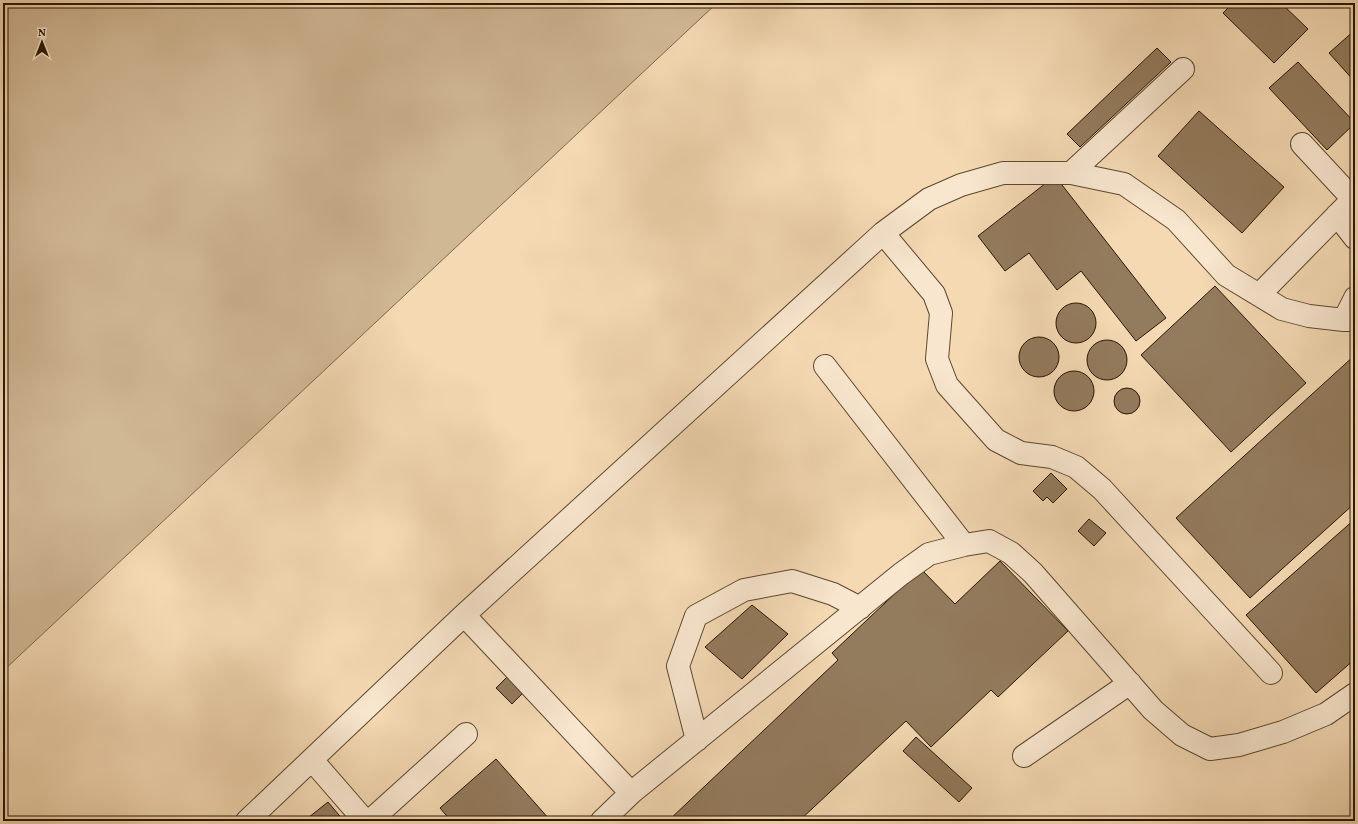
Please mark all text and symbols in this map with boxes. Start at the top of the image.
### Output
north arrow [22,22,62,62]
text: N [38,26,46,41]

